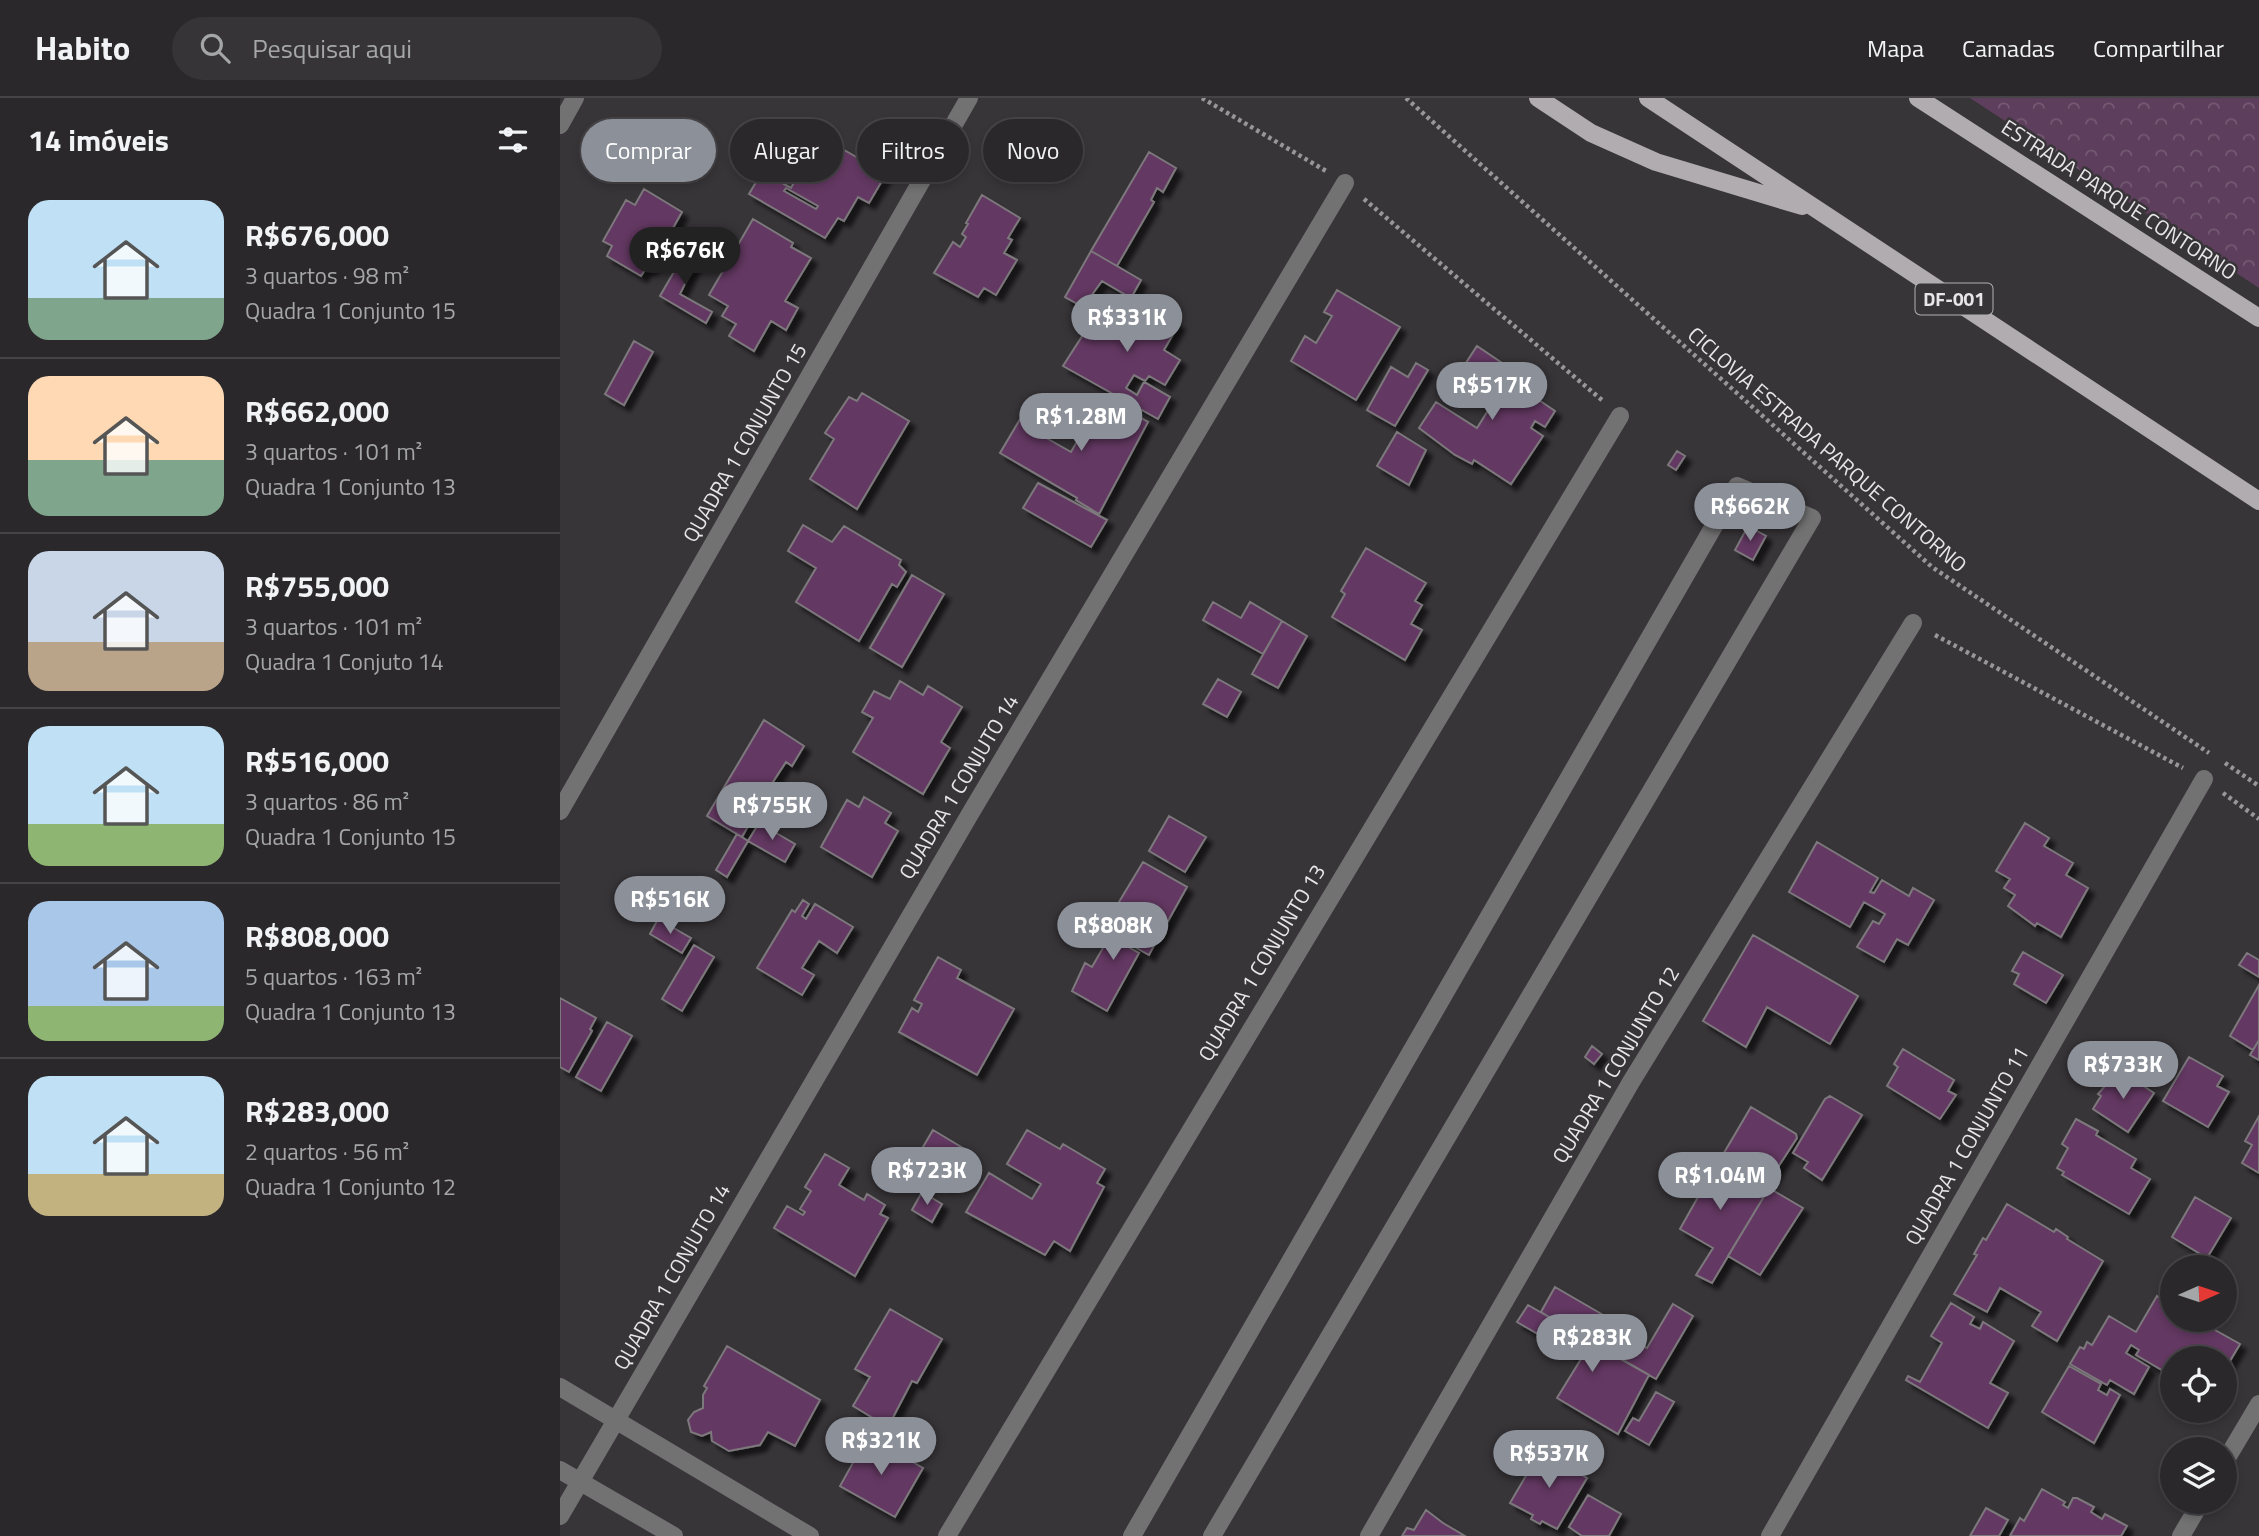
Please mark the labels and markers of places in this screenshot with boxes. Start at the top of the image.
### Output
pin: R$676K [628,228,742,287]
pin: R$331K [1070,294,1184,354]
pin: R$517K [1435,362,1549,422]
pin: R$1.28M [1016,394,1146,453]
pin: R$662K [1693,484,1807,543]
pin: R$755K [715,782,829,842]
pin: R$516K [613,876,727,936]
pin: R$808K [1056,902,1170,962]
pin: R$733K [2066,1042,2180,1101]
pin: R$723K [870,1148,984,1207]
pin: R$1.04M [1655,1152,1785,1212]
pin: R$283K [1535,1314,1649,1374]
pin: R$321K [824,1418,938,1477]
pin: R$537K [1492,1430,1606,1490]

